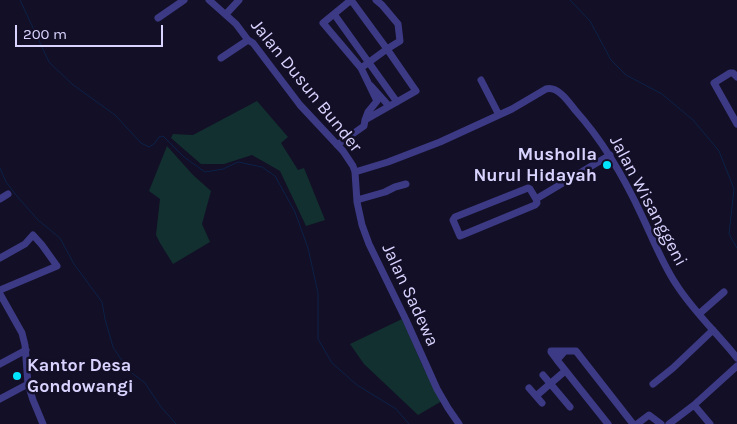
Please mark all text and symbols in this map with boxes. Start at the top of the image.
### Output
scale bar [18,15,165,47]
street label: Jalan Dusun Bunder [246,15,366,157]
text: 200 m [23,25,67,43]
street label: Jalan Wisanggeni [604,132,692,270]
place label: Musholla Nurul Hidayah [473,144,597,186]
marker: Musholla Nurul Hidayah [601,159,613,171]
street label: Jalan Sadewa [377,240,443,350]
place label: Kantor Desa Gondowangi [27,355,134,398]
marker: Kantor Desa Gondowangi [11,370,23,382]

